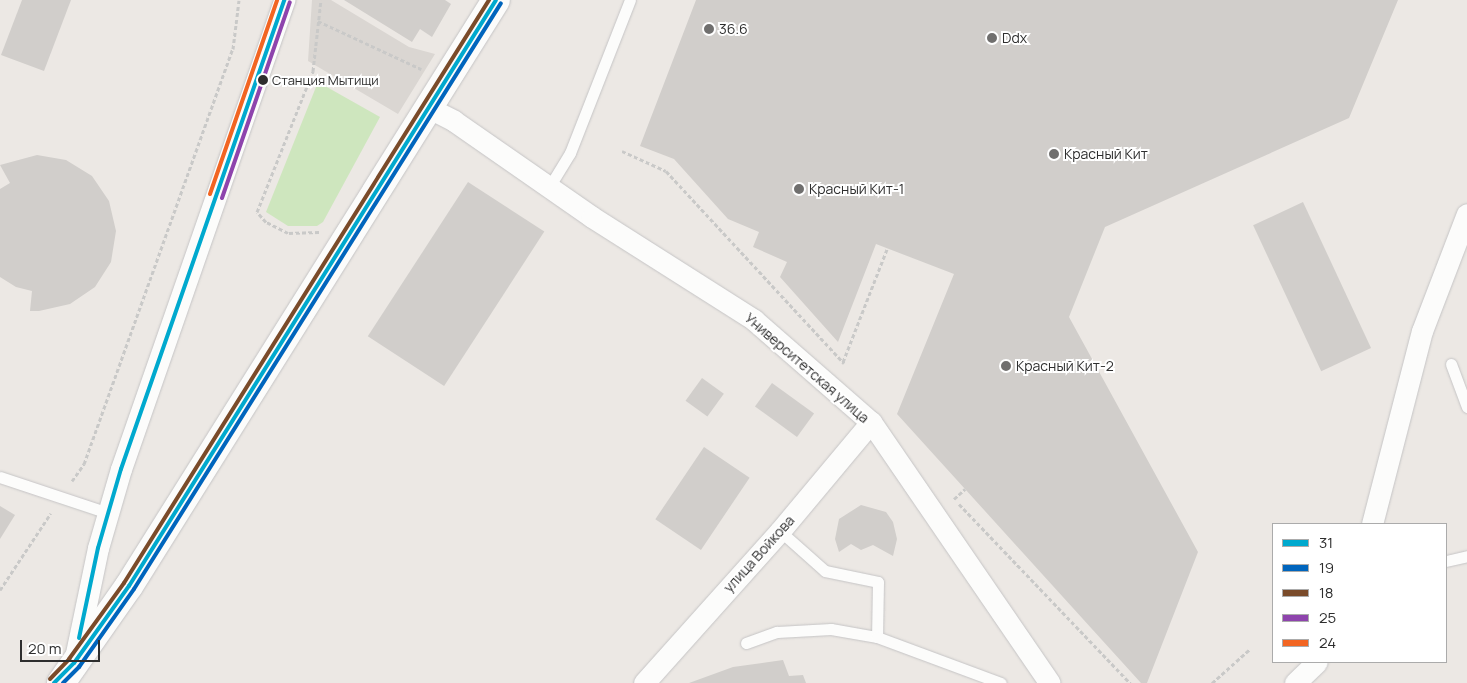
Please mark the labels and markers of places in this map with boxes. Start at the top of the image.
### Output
place label: 36.6 [719,21,748,37]
marker: 36.6 [703,23,715,35]
place label: Ddx [1002,30,1027,46]
marker: Ddx [986,32,998,44]
place label: Станция Мытищи [272,72,379,88]
marker: Станция Мытищи [258,75,268,85]
place label: Красный Кит [1064,146,1148,162]
marker: Красный Кит [1048,148,1060,160]
place label: Красный Кит-1 [809,181,904,197]
marker: Красный Кит-1 [793,183,805,195]
place label: Красный Кит-2 [1016,358,1114,374]
marker: Красный Кит-2 [1000,360,1012,372]

